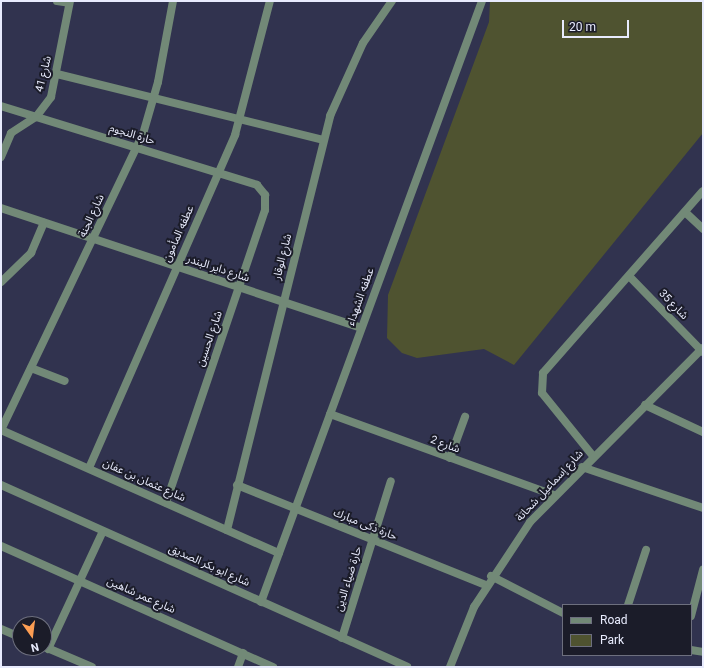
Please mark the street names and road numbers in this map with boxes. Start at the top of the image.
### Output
street label: شارع 41 [33,55,55,93]
street label: حارة النجوم [107,122,157,148]
street label: شارع الجنة [76,192,108,240]
street label: عطفه المأمون [161,204,197,264]
street label: شارع الوقار [271,233,295,281]
street label: شارع داير البندر [185,253,251,285]
street label: عطفه الشهداء [344,266,378,328]
street label: شارع 35 [656,287,690,323]
street label: شارع الحسين [194,309,226,369]
street label: شارع 2 [428,434,462,456]
street label: شارع إسماعيل شحاتة [514,448,586,524]
street label: شارع عثمان بن عفان [101,457,187,505]
street label: حارة ذكى مبارك [331,506,399,544]
street label: شارع ابو بكر الصديق [166,542,252,590]
street label: حارة ضياء الدين [333,545,365,613]
street label: شارع عمر شاهين [105,575,177,617]

